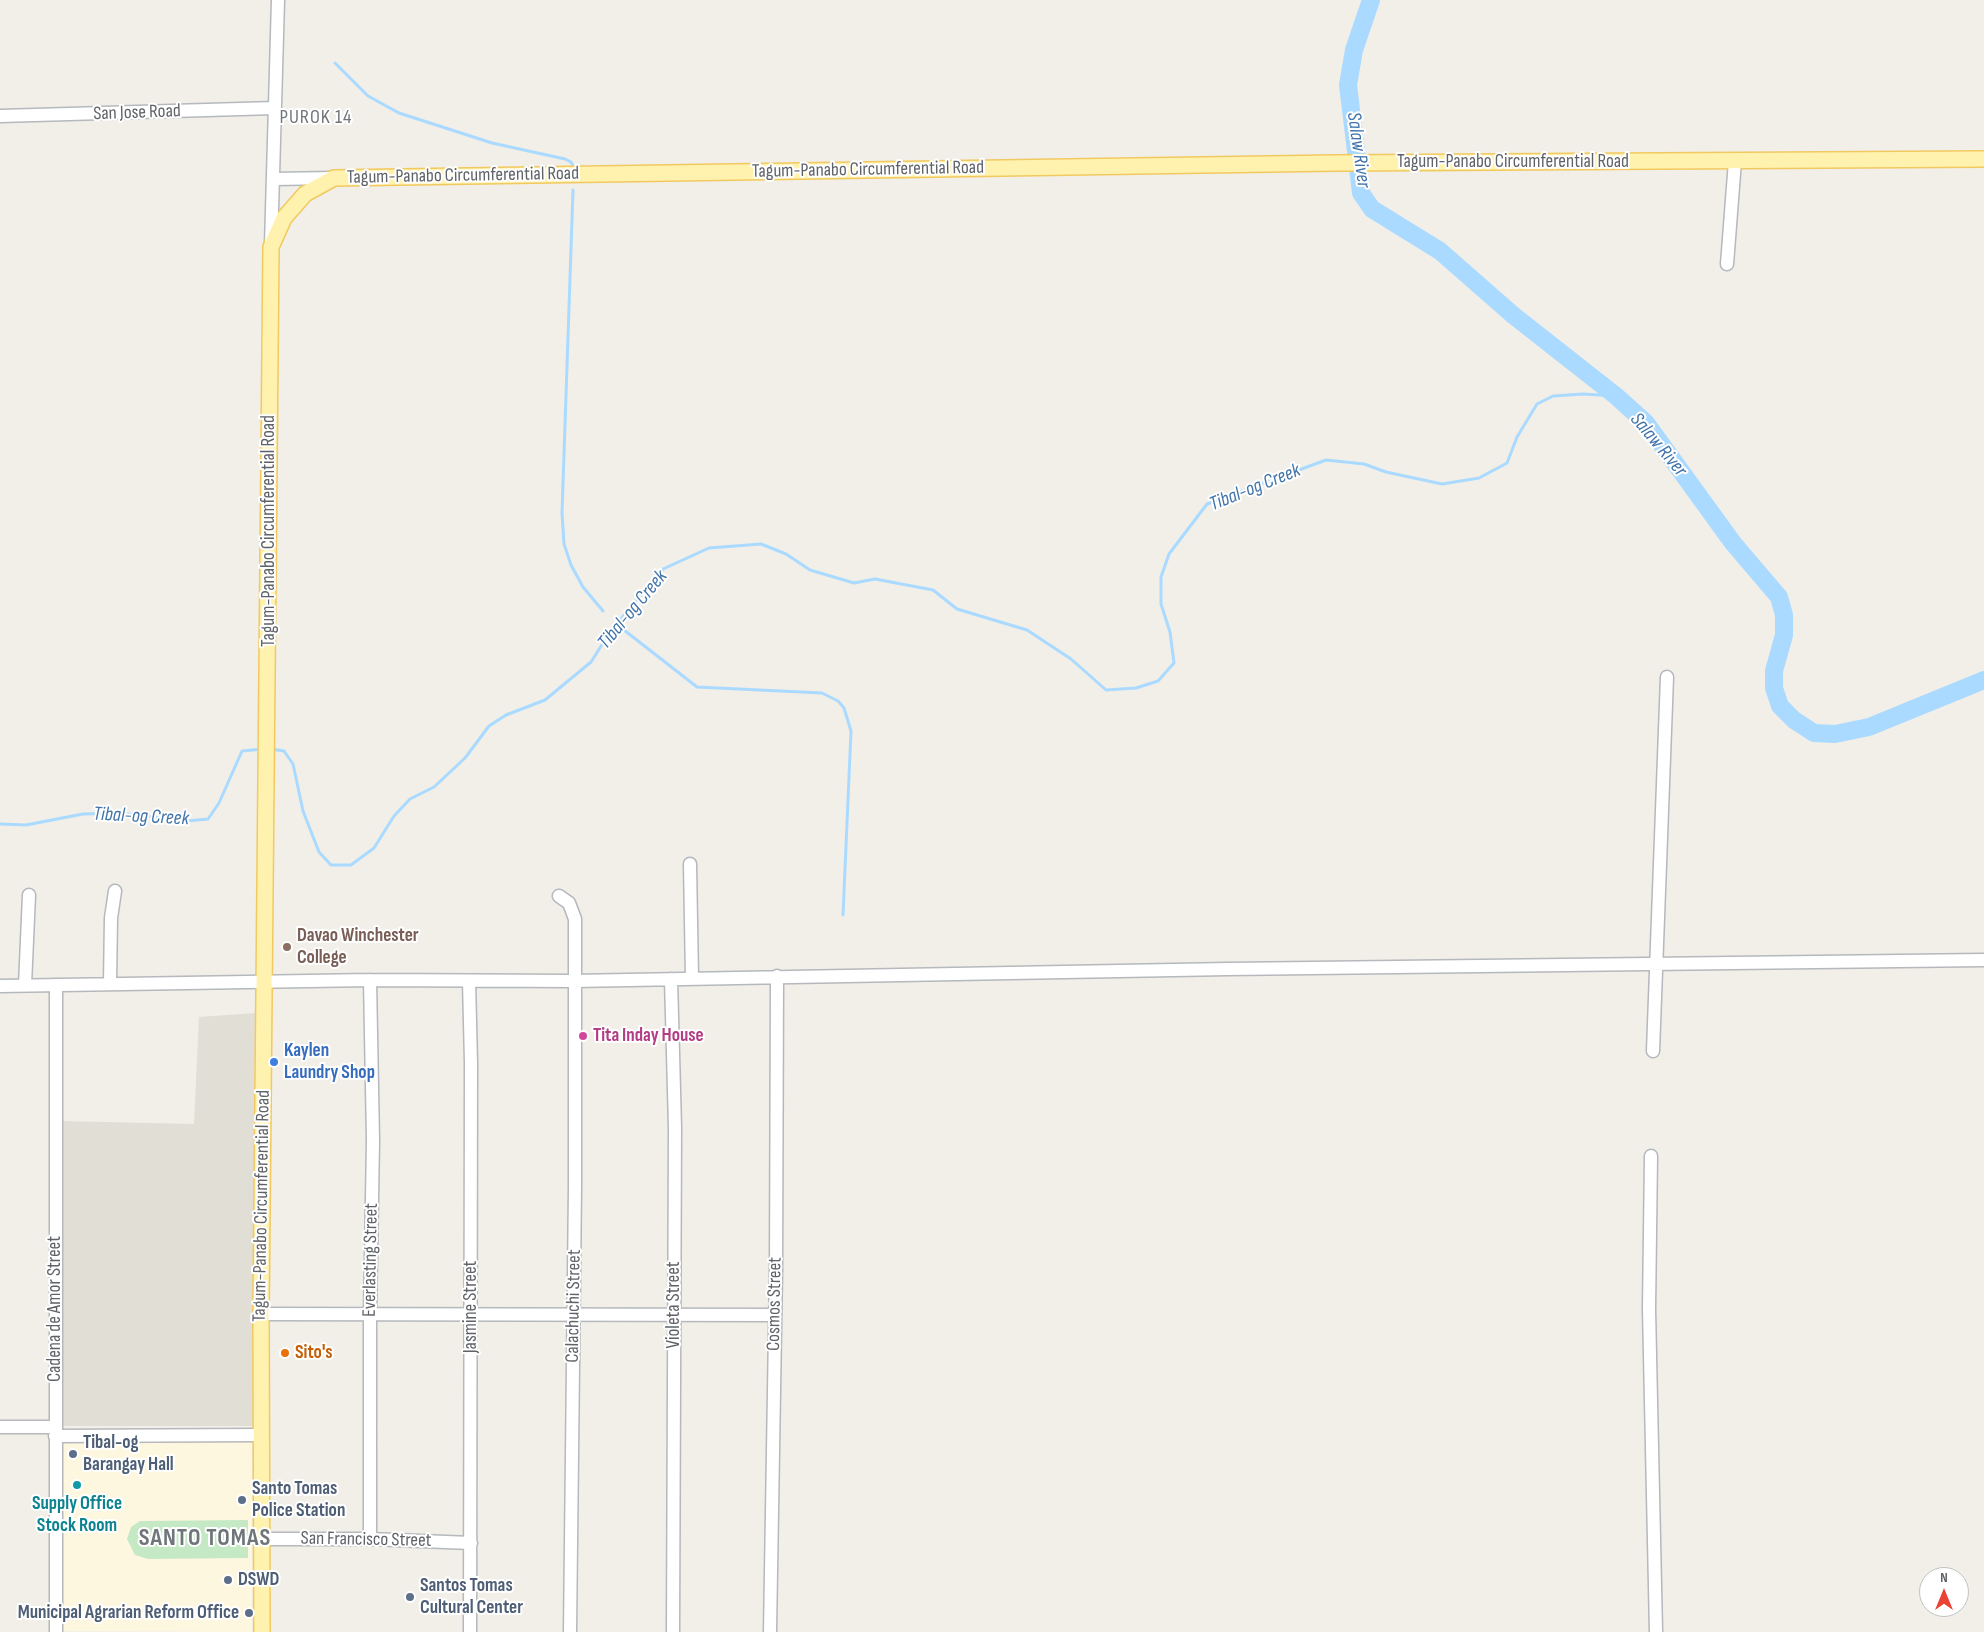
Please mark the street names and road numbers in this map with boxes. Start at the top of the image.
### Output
street label: San Jose Road [93,100,181,126]
street label: Tagum-Panabo Circumferential Road [1397,151,1629,173]
street label: Tagum-Panabo Circumferential Road [752,157,984,183]
street label: Tagum-Panabo Circumferential Road [347,163,579,189]
street label: Tagum-Panabo Circumferential Road [258,415,280,647]
street label: Tagum-Panabo Circumferential Road [249,1090,275,1322]
street label: Everlasting Street [359,1203,383,1317]
street label: Cadena de Amor Street [44,1236,66,1382]
street label: Calachuchi Street [562,1249,586,1363]
street label: Cosmos Street [763,1257,787,1351]
street label: Jasmine Street [460,1261,482,1353]
street label: Violeta Street [663,1261,685,1349]
street label: San Francisco Street [300,1527,432,1553]

